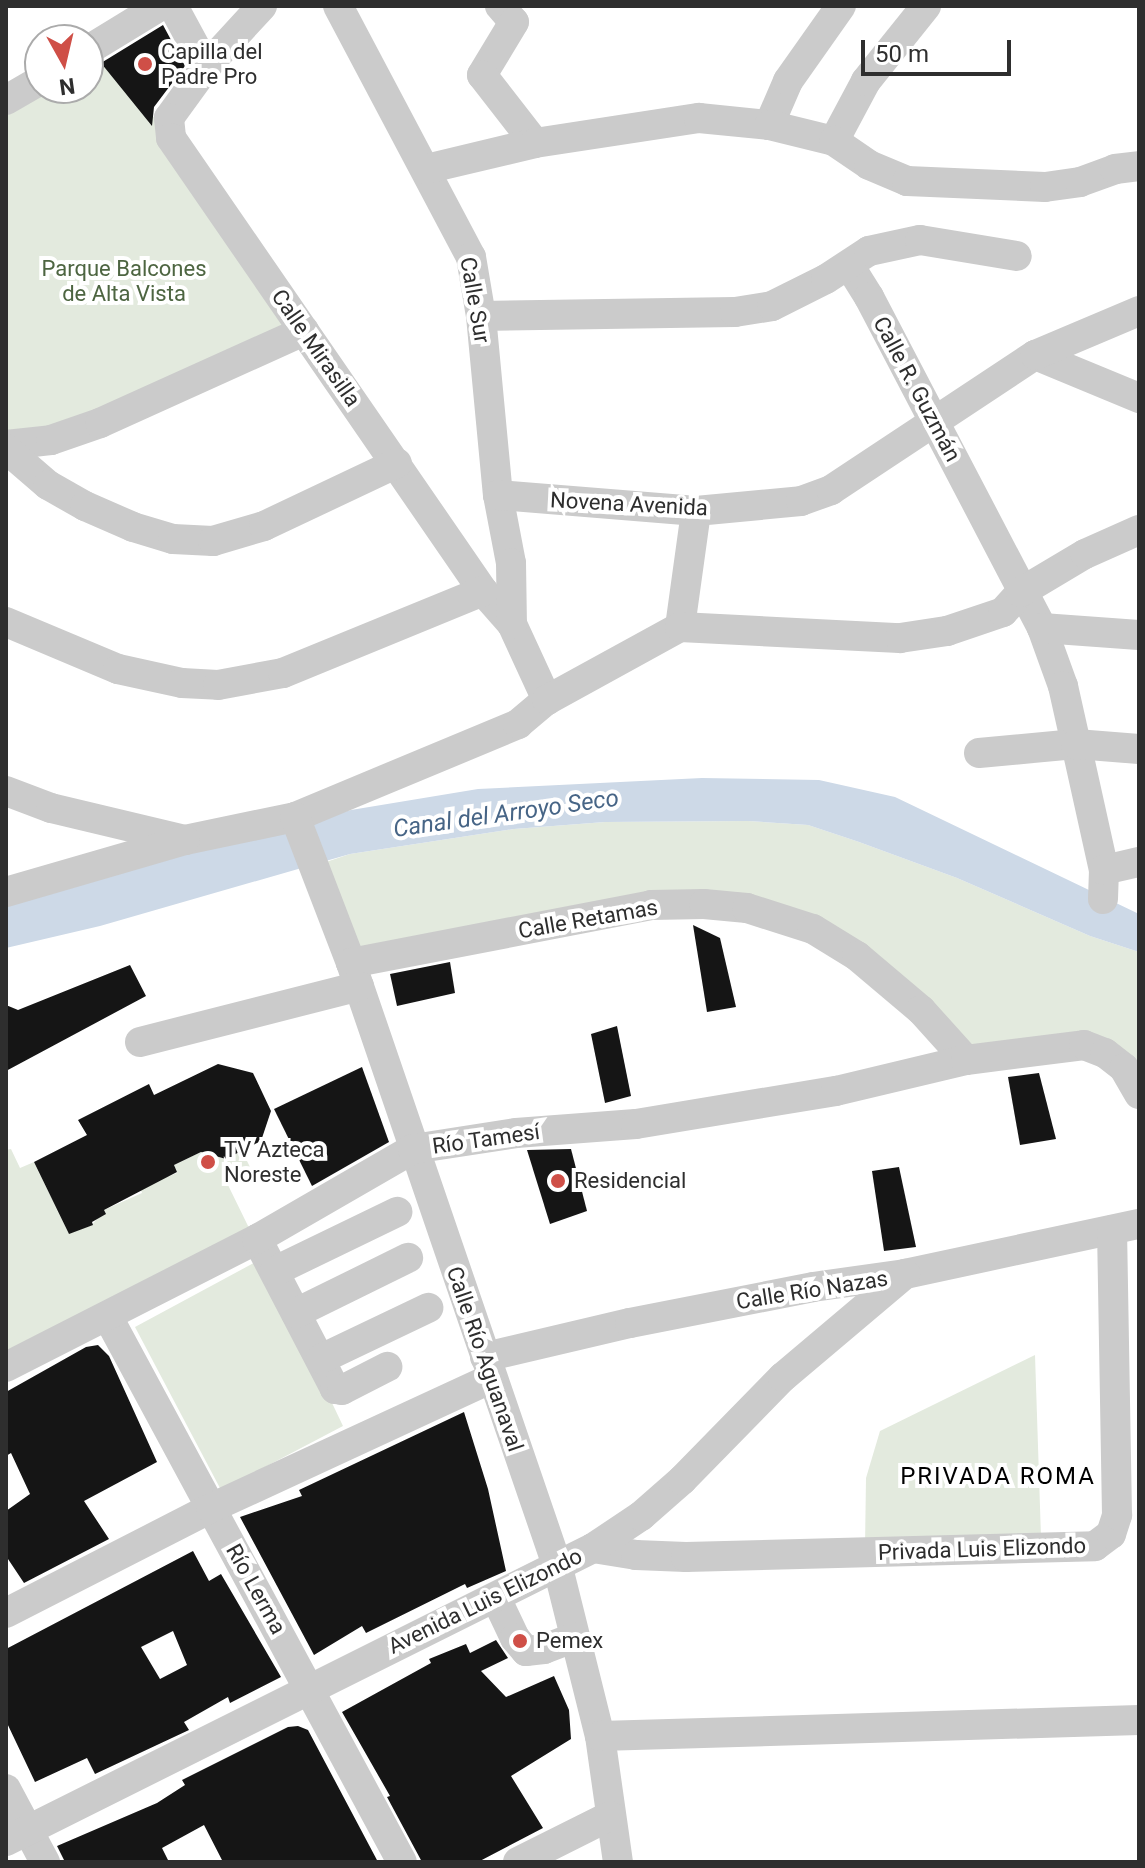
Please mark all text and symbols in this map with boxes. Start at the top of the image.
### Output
north arrow [24,24,104,104]
scale bar [865,24,1015,74]
place label: Capilla del Padre Pro [161,38,263,90]
text: 50 m [875,40,929,68]
marker: Capilla del Padre Pro [136,55,154,73]
text: N [58,73,77,100]
park label: Parque Balcones de Alta Vista [42,255,206,306]
street label: Calle Sur [454,255,496,345]
street label: Calle Mirasilla [266,284,366,412]
street label: Calle R. Guzmán [868,312,966,466]
street label: Novena Avenida [550,487,708,521]
water label: Canal del Arroyo Seco [391,784,621,844]
street label: Calle Retamas [516,894,660,944]
street label: Río Tamesí [430,1118,542,1160]
place label: TV Azteca Noreste [224,1136,325,1188]
marker: TV Azteca Noreste [199,1153,217,1171]
place label: Residencial [574,1168,686,1194]
marker: Residencial [549,1172,567,1190]
street label: Calle Río Aguanaval [441,1263,529,1455]
street label: Calle Río Nazas [734,1265,890,1315]
district label: PRIVADA ROMA [900,1463,1096,1491]
street label: Privada Luis Elizondo [877,1532,1087,1566]
street label: Río Lerma [220,1539,292,1639]
street label: Avenida Luis Elizondo [384,1543,586,1659]
place label: Pemex [536,1628,603,1654]
marker: Pemex [511,1632,529,1650]

